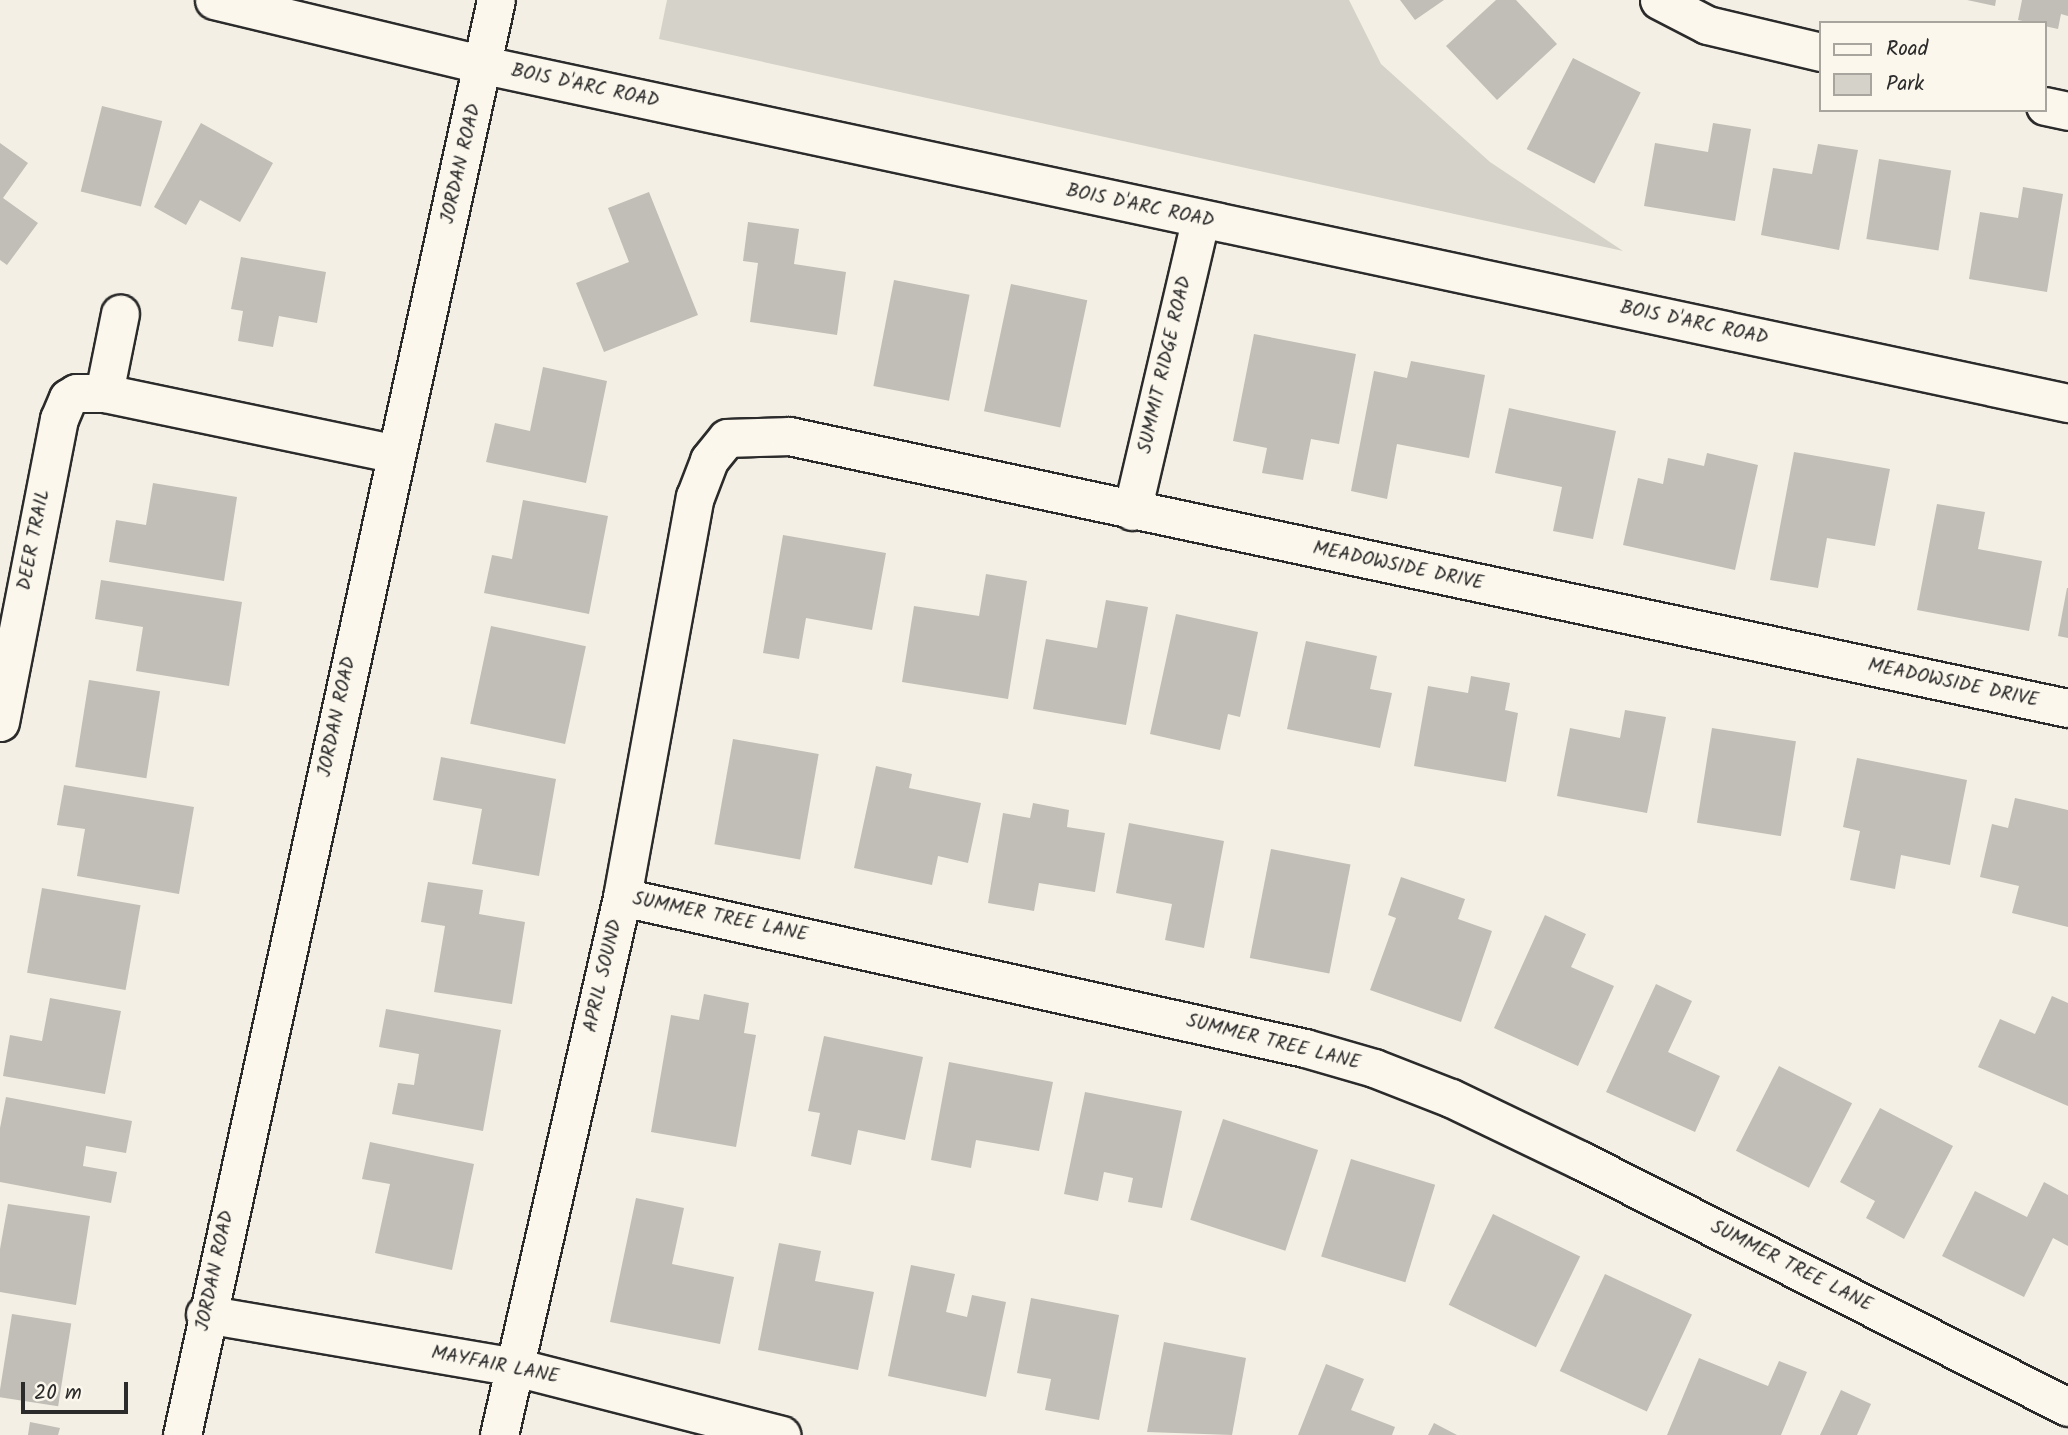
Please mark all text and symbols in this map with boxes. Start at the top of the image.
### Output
legend [1820,21,2047,112]
text: Road [1886,33,1928,66]
street label: BOIS D'ARC ROAD [509,60,661,114]
text: Park [1886,68,1924,101]
street label: JORDAN ROAD [437,102,487,226]
street label: BOIS D'ARC ROAD [1064,180,1216,234]
street label: SUMMIT RIDGE ROAD [1135,274,1197,456]
street label: BOIS D'ARC ROAD [1618,297,1770,351]
street label: DEER TRAIL [14,488,56,592]
street label: MEADOWSIDE DRIVE [1311,538,1485,596]
street label: JORDAN ROAD [314,655,362,779]
street label: MEADOWSIDE DRIVE [1866,655,2040,713]
street label: SUMMER TREE LANE [630,888,810,948]
street label: APRIL SOUND [580,917,628,1035]
street label: SUMMER TREE LANE [1184,1010,1362,1076]
street label: JORDAN ROAD [192,1209,240,1333]
street label: SUMMER TREE LANE [1706,1216,1876,1318]
street label: MAYFAIR LANE [429,1342,561,1390]
scale bar [24,1368,131,1412]
text: 20 m [34,1377,82,1410]

